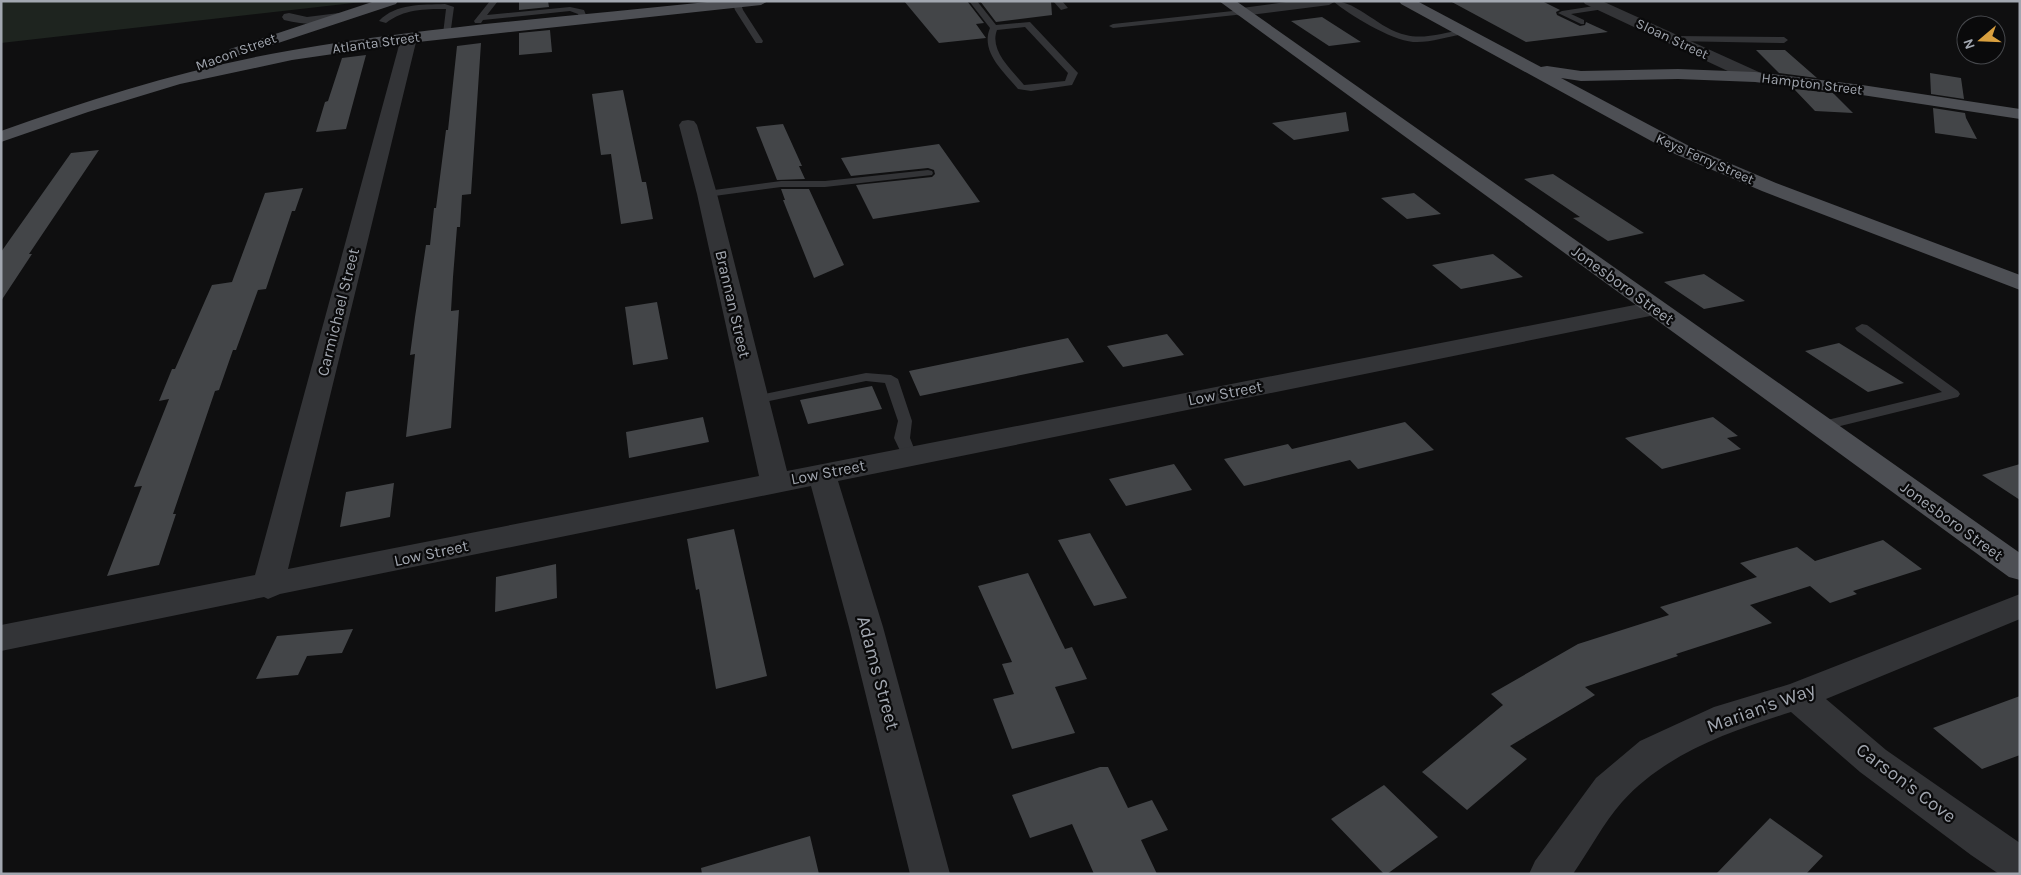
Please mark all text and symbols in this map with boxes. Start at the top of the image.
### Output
street label: Sloan Street [1633,15,1711,63]
north arrow [1956,15,2006,65]
street label: Atlanta Street [331,28,421,58]
street label: Macon Street [193,30,279,74]
text: N [1960,37,1979,52]
street label: Hampton Street [1761,69,1863,99]
street label: Keys Ferry Street [1653,130,1757,188]
street label: Jonesboro Street [1568,241,1678,329]
street label: Carmichael Street [313,246,363,378]
street label: Brannan Street [711,248,755,360]
street label: Low Street [1186,376,1264,410]
street label: Low Street [789,455,867,489]
street label: Jonesboro Street [1897,477,2007,565]
street label: Low Street [392,536,470,570]
street label: Adams Street [852,614,904,732]
street label: Marian's Way [1704,678,1818,738]
street label: Carson's Cove [1852,738,1960,828]

